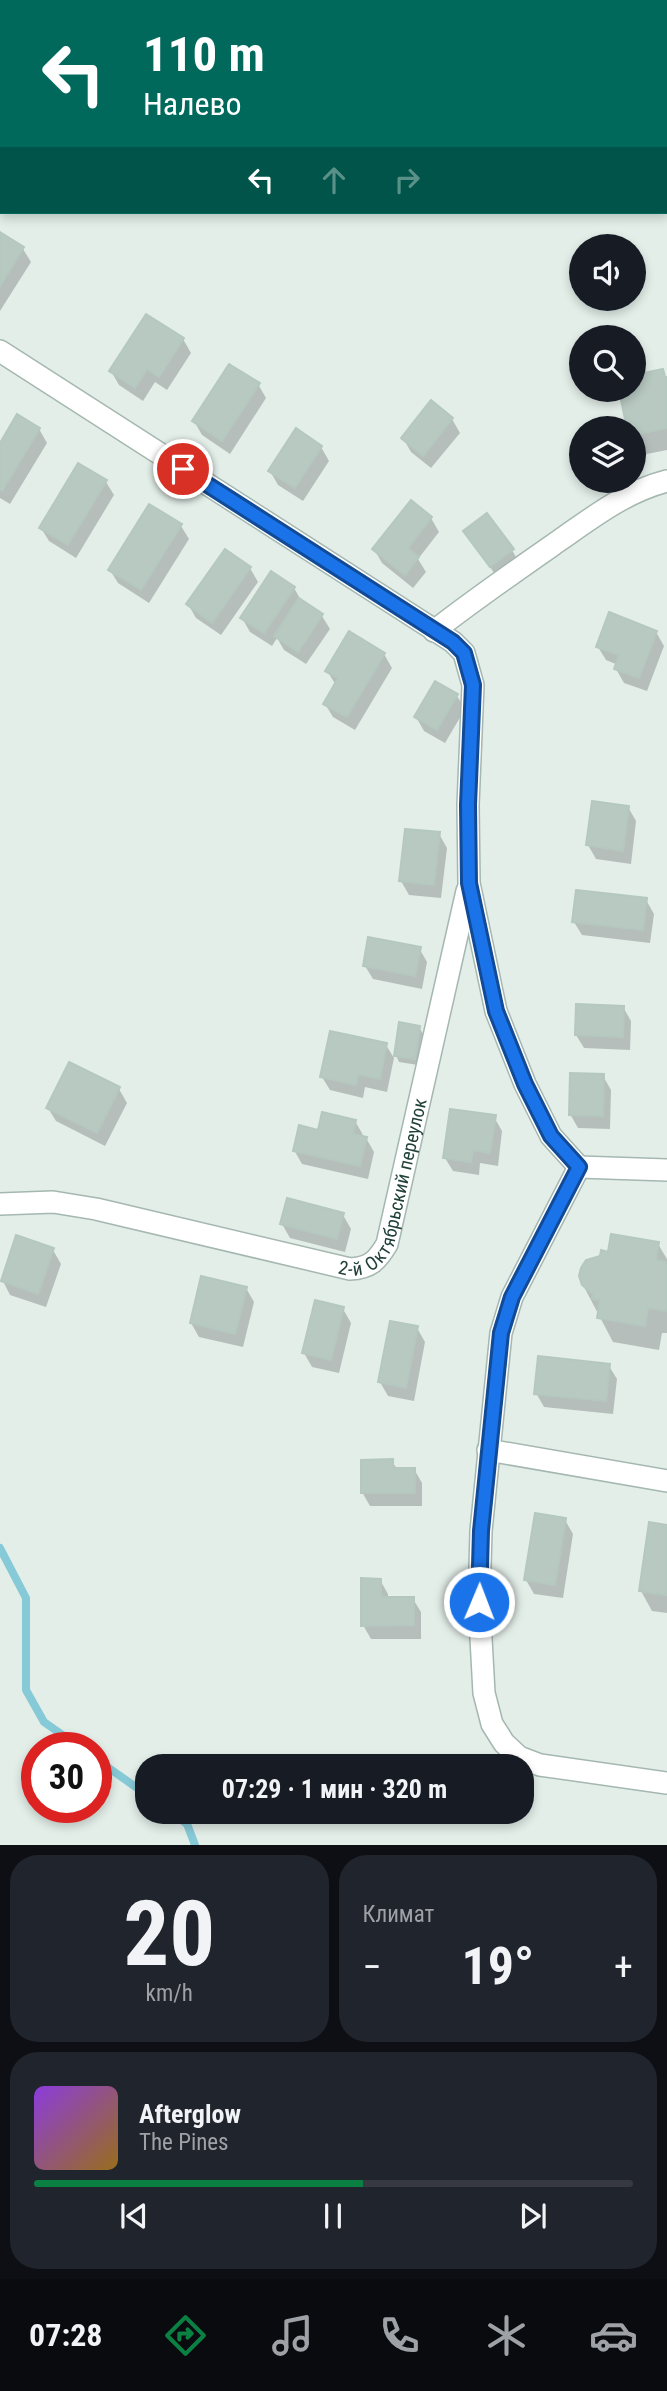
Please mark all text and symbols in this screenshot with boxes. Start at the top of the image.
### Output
text: 110 m [143,26,265,83]
icon: left [28,28,119,119]
text: Налево [143,85,242,123]
icon: left [242,161,280,199]
icon: ahead [315,161,353,199]
icon: right [388,161,426,199]
map controls [569,234,646,493]
button: sound [569,234,646,311]
button: search [569,325,646,402]
button: layers [569,416,646,493]
pin [153,439,213,499]
icon: arrive [164,450,202,488]
street label: 2-й Октябрьский переулок [336,1096,431,1281]
position arrow [442,1565,516,1639]
speed limit sign: 30 [21,1732,112,1823]
text: 07:29 · 1 мин · 320 m [222,1774,447,1804]
text: 20 [123,1881,215,1987]
text: Климат [363,1901,434,1928]
text: 19° [461,1936,534,1997]
text: − [363,1945,382,1989]
text: + [614,1945,633,1989]
text: km/h [146,1980,193,2007]
text: Afterglow [139,2099,241,2129]
text: The Pines [139,2129,229,2156]
icon: previous [115,2197,153,2235]
icon: pause [314,2197,352,2235]
icon: next [514,2197,552,2235]
icon: directions [161,2311,210,2360]
icon: music [268,2311,317,2360]
icon: phone [375,2311,424,2360]
icon: climate [482,2311,531,2360]
icon: car [589,2311,638,2360]
text: 07:28 [29,2316,102,2354]

